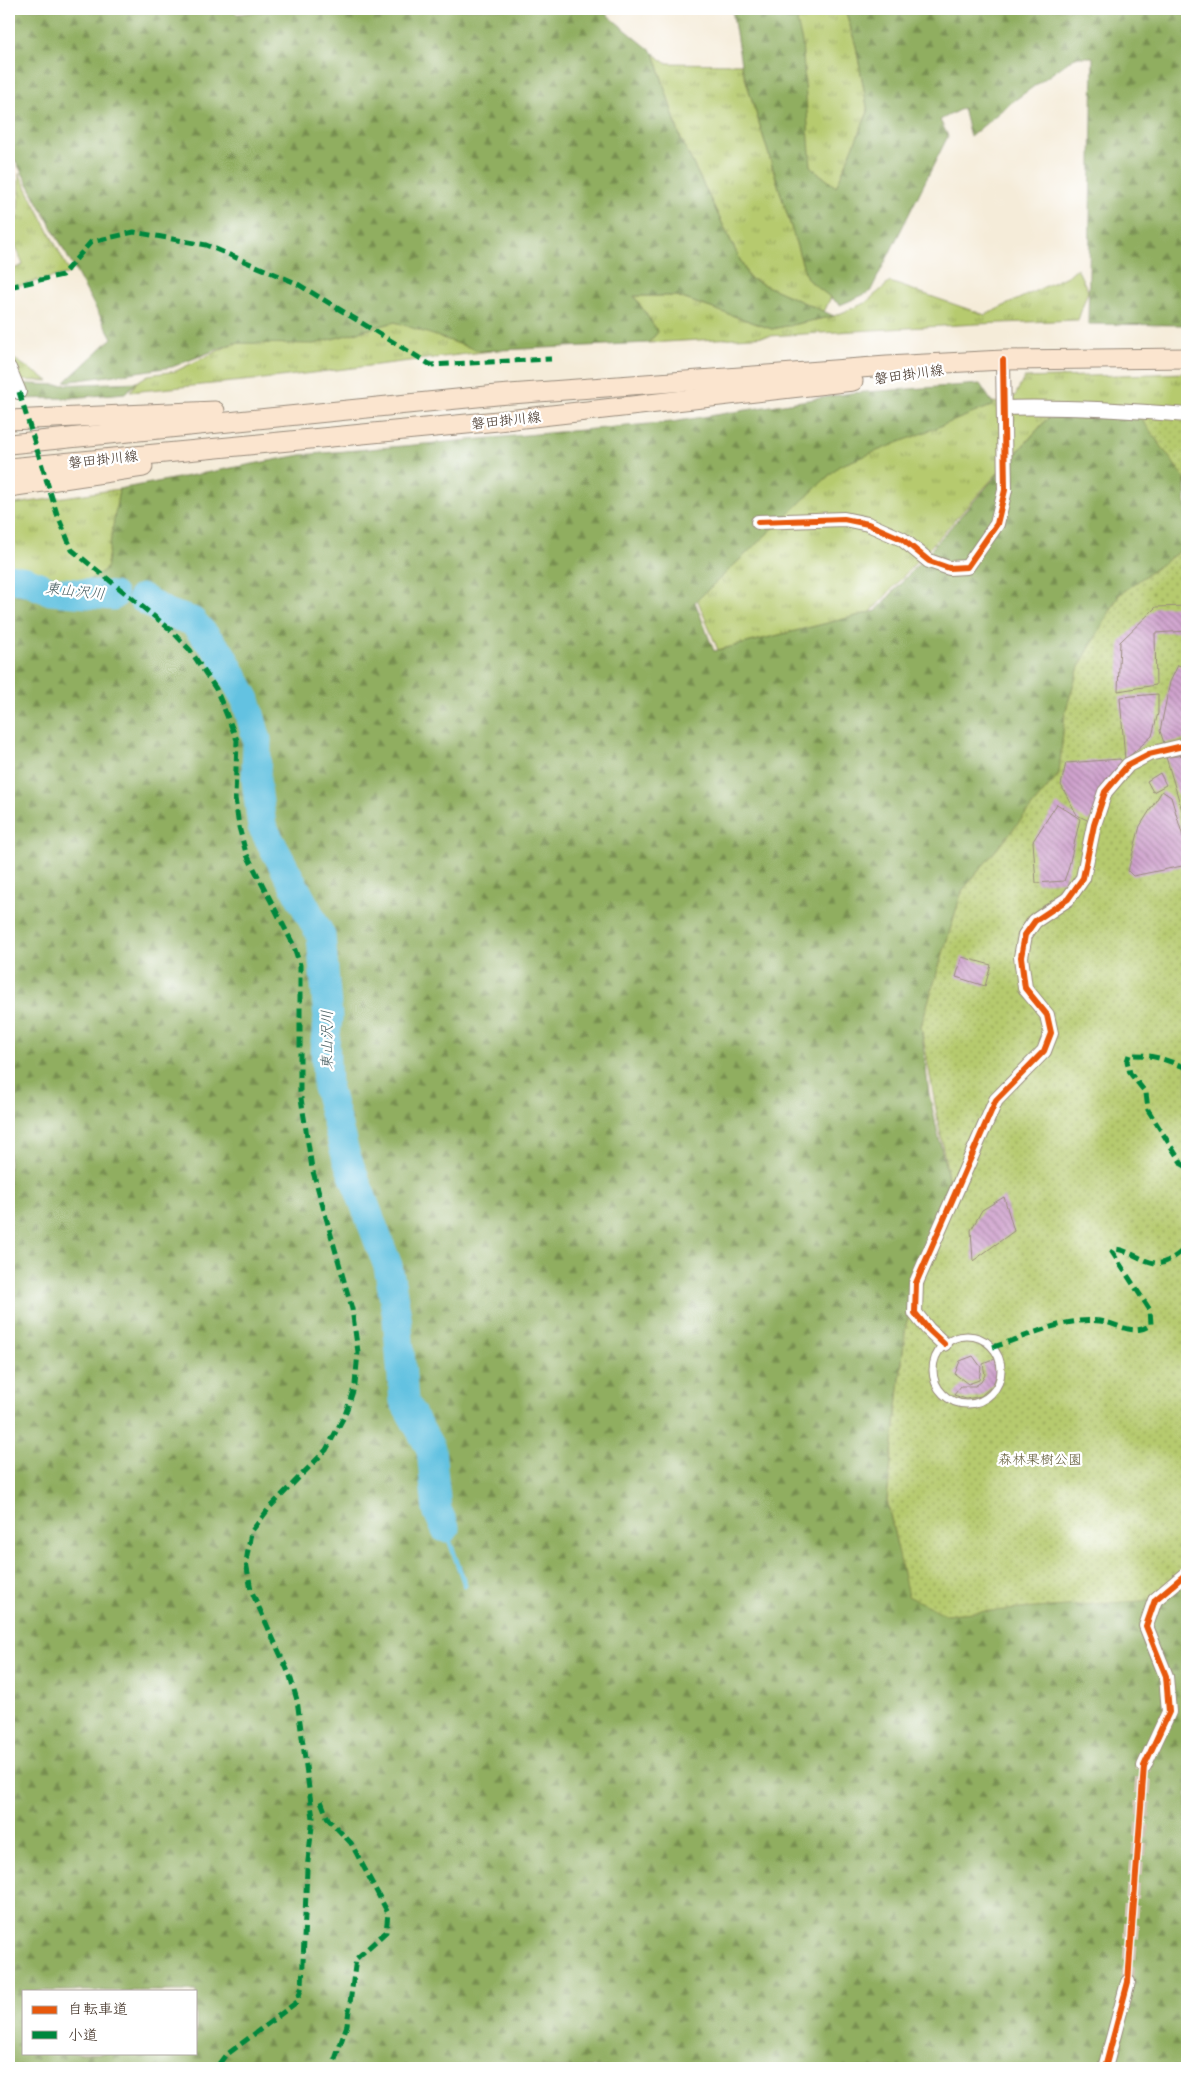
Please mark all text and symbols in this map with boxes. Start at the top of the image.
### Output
street label: 磐田掛川線 [873,360,945,388]
street label: 磐田掛川線 [470,407,542,433]
street label: 磐田掛川線 [67,446,139,472]
water label: 東山沢川 [44,578,106,604]
water label: 東山沢川 [317,1010,337,1070]
park label: 森林果樹公園 [998,1450,1082,1468]
legend [22,1990,198,2054]
text: 自転車道 [68,1999,128,2019]
text: 小道 [68,2025,98,2045]

